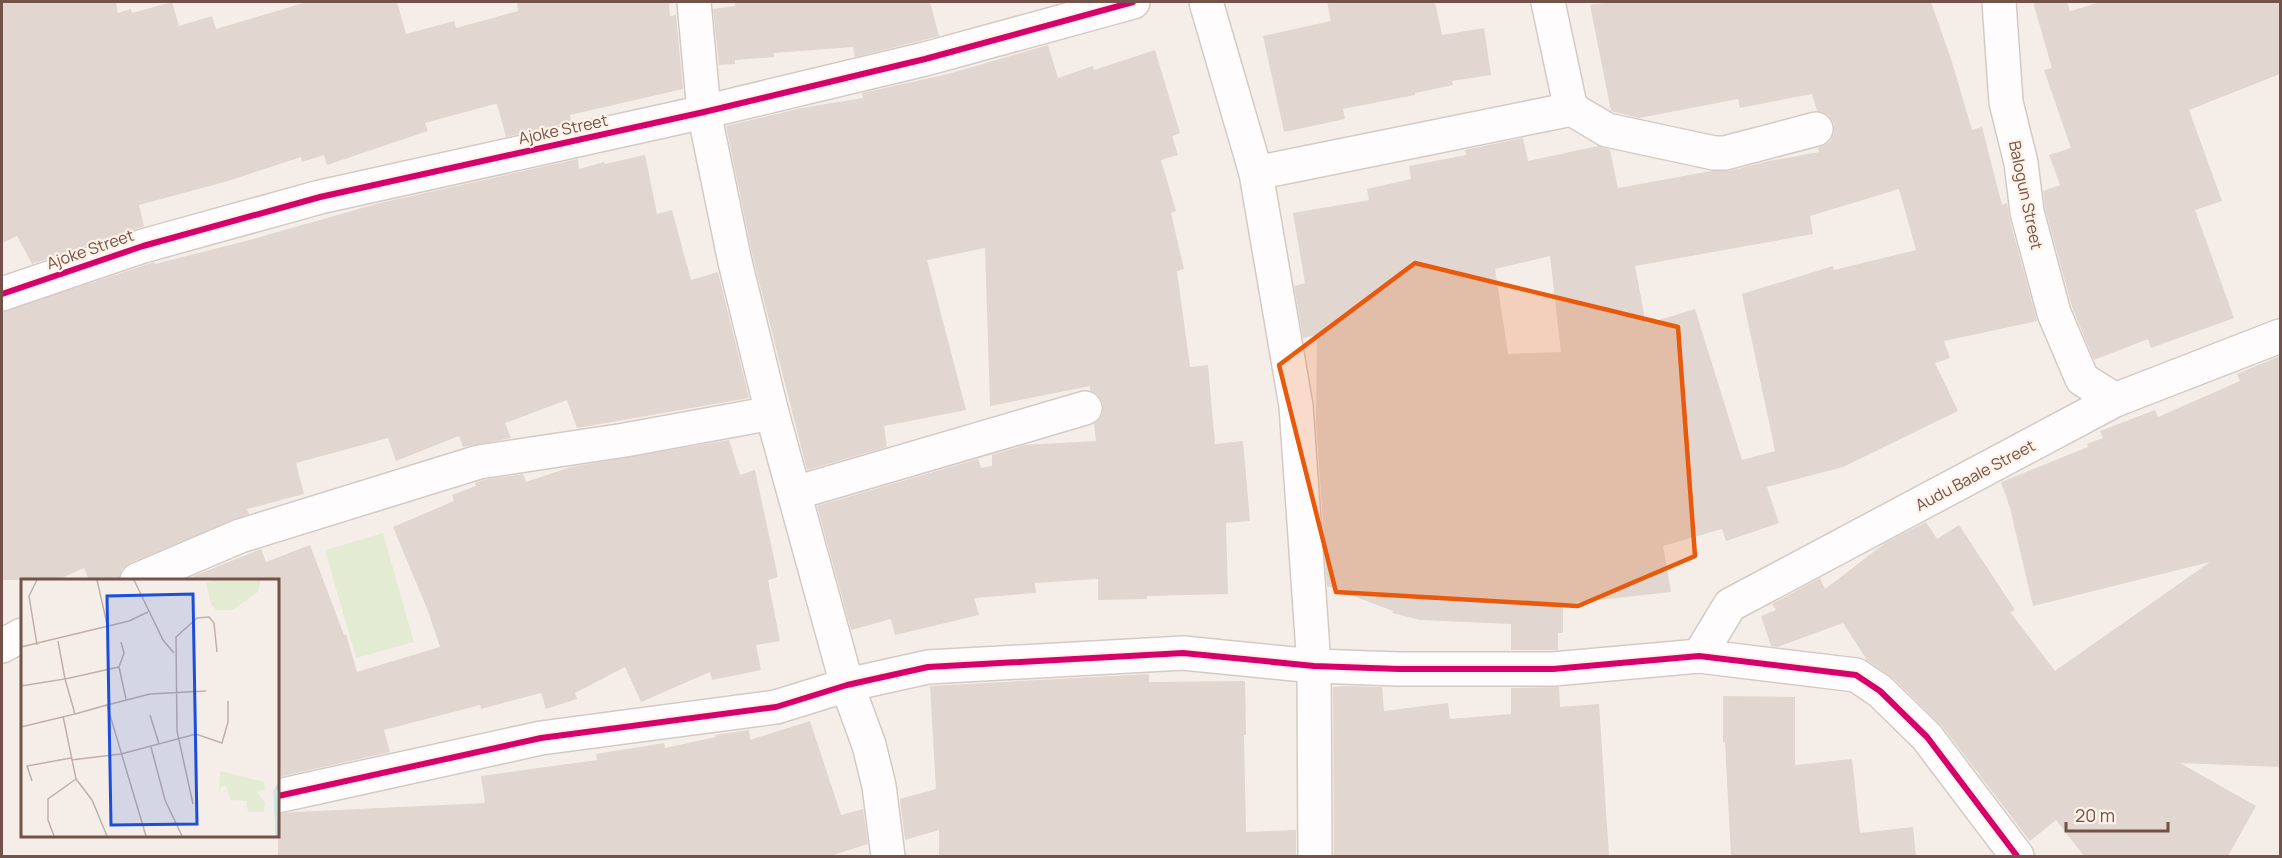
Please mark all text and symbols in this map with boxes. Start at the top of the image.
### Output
street label: Ajoke Street [516,109,610,149]
street label: Balogun Street [2004,139,2048,251]
street label: Ajoke Street [43,224,137,274]
street label: Audu Baale Street [1911,434,2039,516]
inset map [21,579,279,837]
scale bar [2066,795,2168,833]
text: 20 m [2075,803,2115,827]

